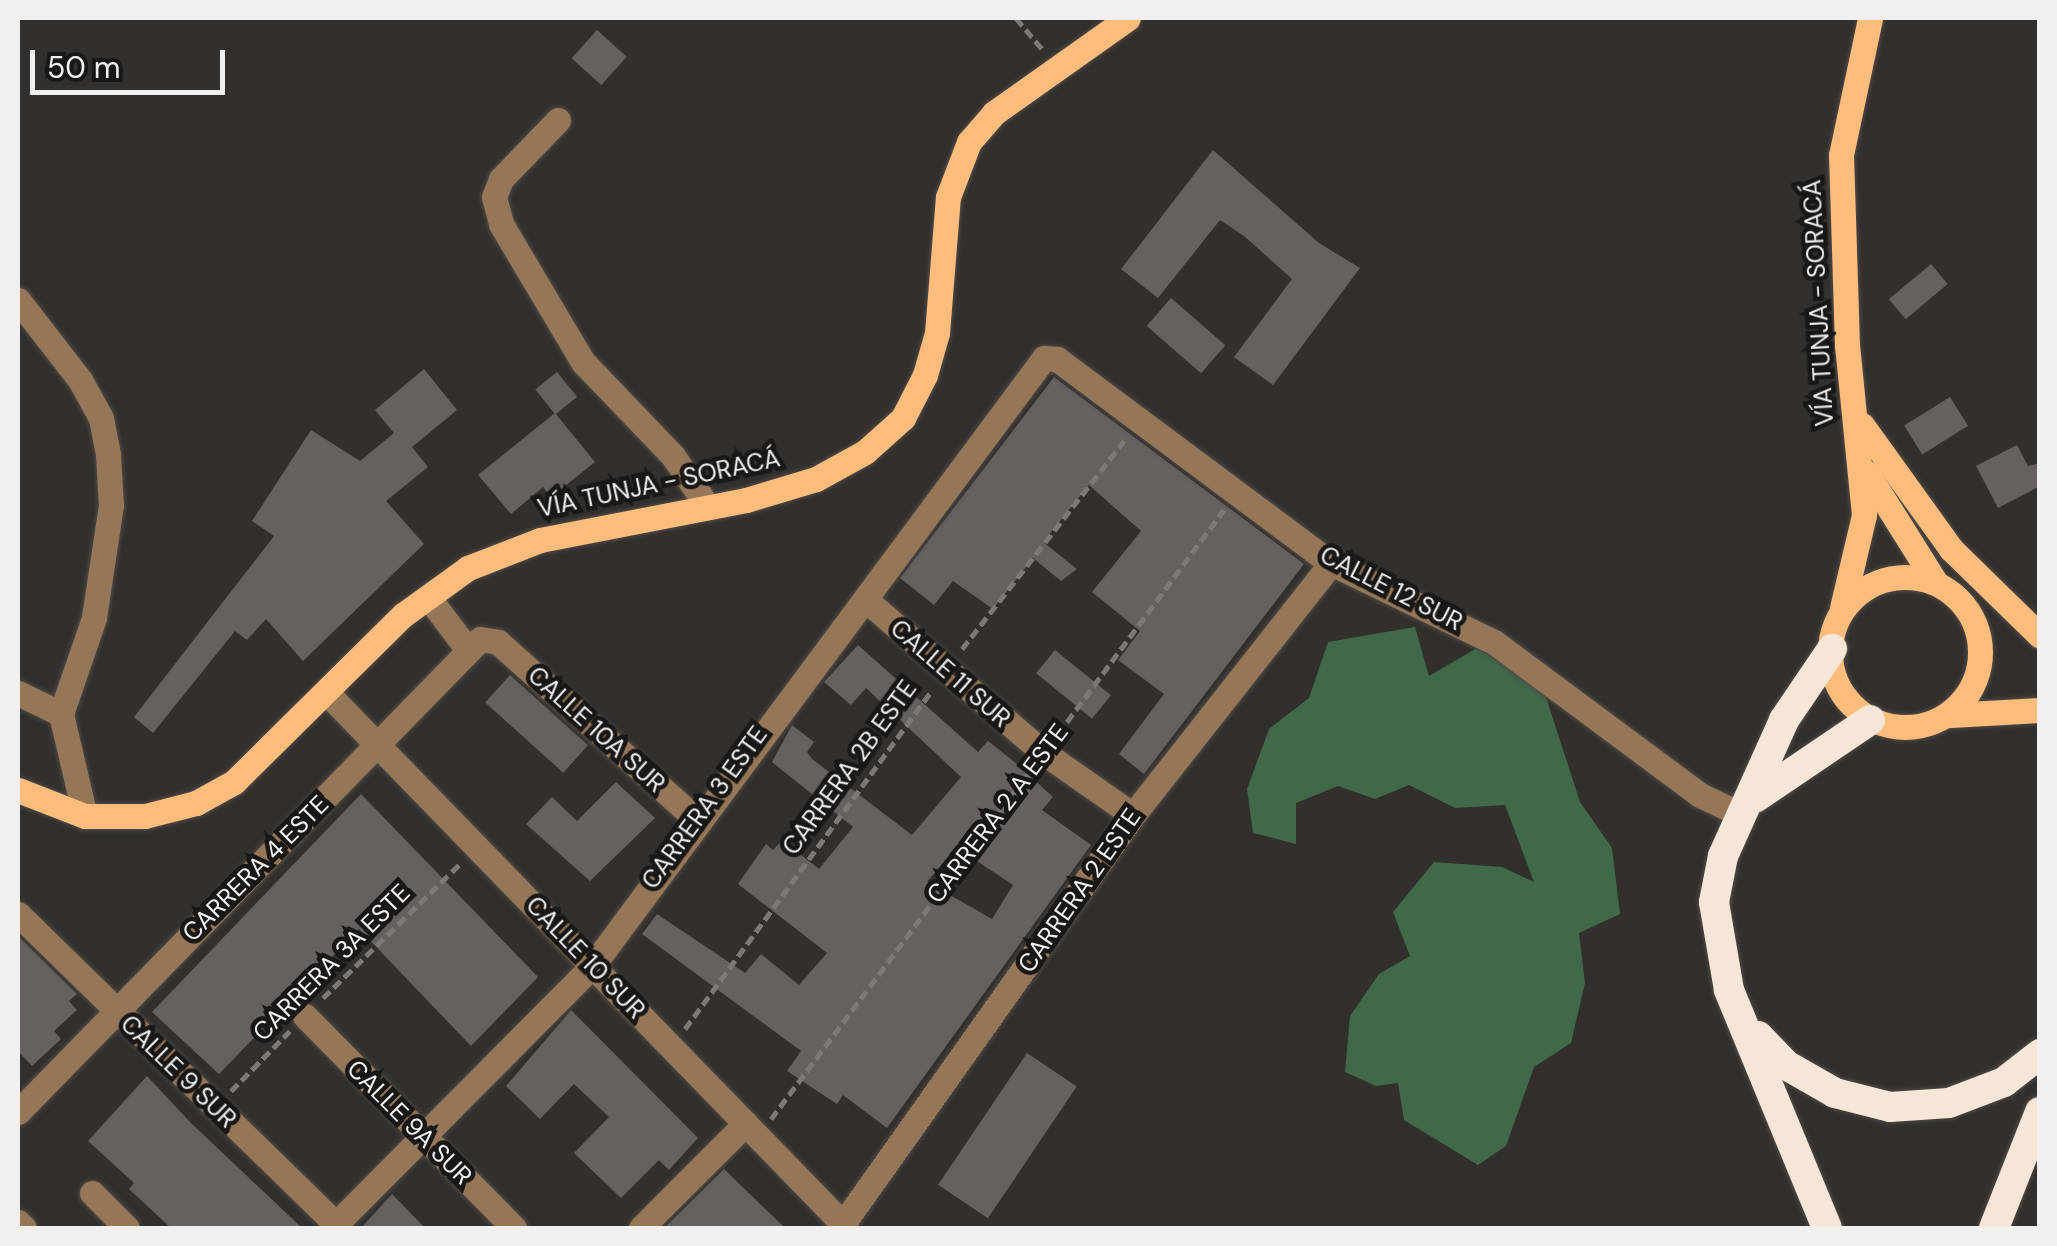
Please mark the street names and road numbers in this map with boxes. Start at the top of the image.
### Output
street label: VÍA TUNJA - SORACÁ [1798,179,1840,427]
street label: VÍA TUNJA - SORACÁ [535,444,783,524]
street label: CALLE 12 SUR [1315,540,1467,638]
street label: CALLE 11 SUR [884,614,1016,734]
street label: CALLE 10A SUR [521,661,671,799]
street label: CARRERA 2B ESTE [777,675,923,861]
street label: CARRERA 2 A ESTE [921,718,1075,910]
street label: CARRERA 3 ESTE [636,721,774,895]
street label: CARRERA 4 ESTE [177,790,335,948]
street label: CARRERA 2 ESTE [1012,803,1148,979]
street label: CARRERA 3A ESTE [247,878,417,1048]
street label: CALLE 10 SUR [519,891,651,1025]
street label: CALLE 9 SUR [114,1009,242,1135]
street label: CALLE 9A SUR [340,1054,478,1192]

